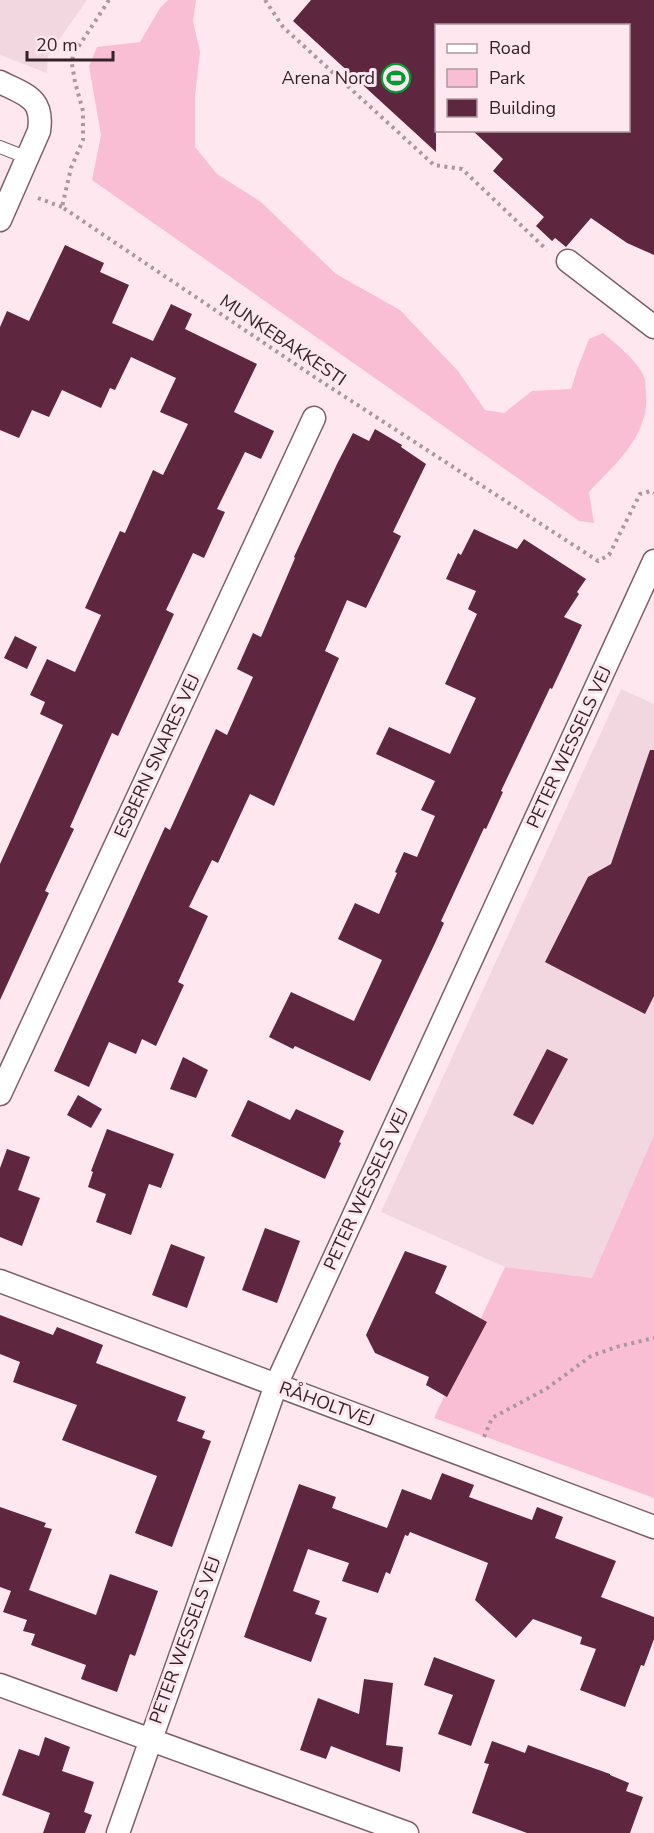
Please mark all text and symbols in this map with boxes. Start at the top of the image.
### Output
scale bar [27,24,112,62]
legend [435,24,630,132]
text: 20 m [36,33,78,57]
text: Road [489,36,531,60]
sports icon: Arena Nord [380,62,412,94]
place label: Arena Nord [281,66,375,90]
text: Park [489,66,526,90]
text: Building [489,96,556,120]
street label: MUNKEBAKKESTI [215,289,351,391]
street label: PETER WESSELS VEJ [521,662,617,832]
street label: ESBERN SNARES VEJ [108,670,206,842]
street label: PETER WESSELS VEJ [318,1104,414,1274]
street label: RÅHOLTVEJ [276,1376,378,1432]
street label: PETER WESSELS VEJ [144,1553,226,1727]

